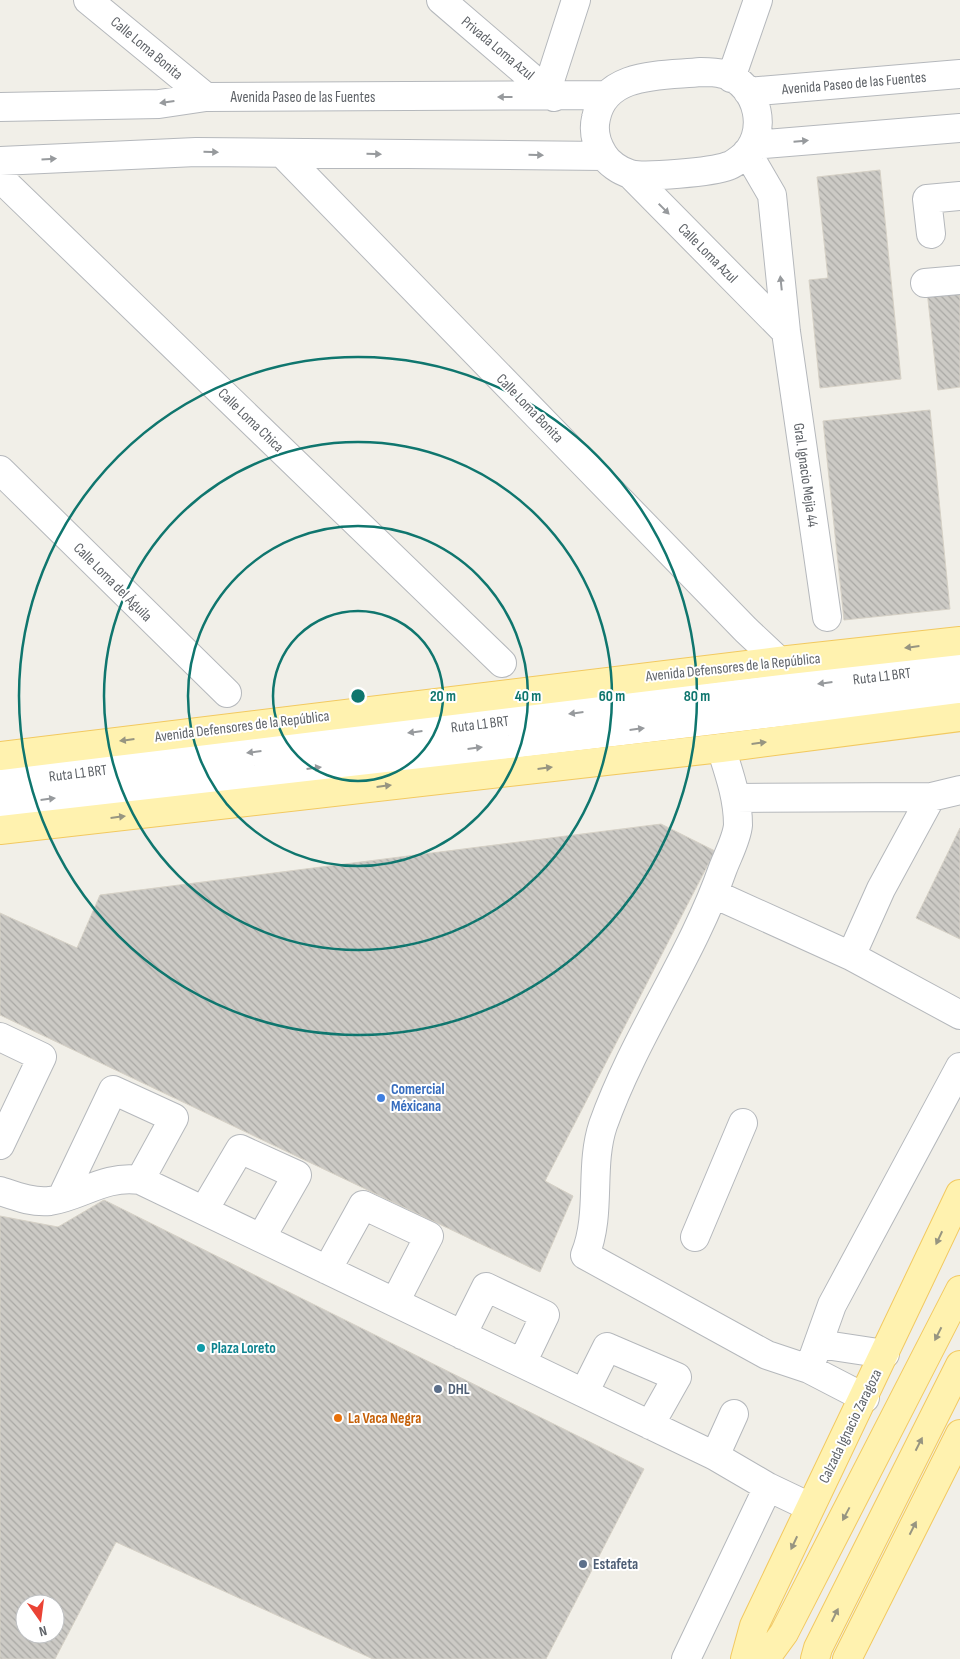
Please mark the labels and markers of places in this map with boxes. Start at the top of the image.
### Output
centre of rings [349,687,367,705]
place label: Comercial Méxicana [391,1080,445,1116]
marker: Comercial Méxicana [375,1092,387,1104]
place label: Plaza Loreto [211,1339,276,1358]
marker: Plaza Loreto [195,1342,207,1354]
place label: DHL [448,1380,470,1399]
marker: DHL [432,1383,444,1395]
place label: La Vaca Negra [348,1409,421,1428]
marker: La Vaca Negra [332,1412,344,1424]
place label: Estafeta [593,1555,638,1574]
marker: Estafeta [577,1558,589,1570]

